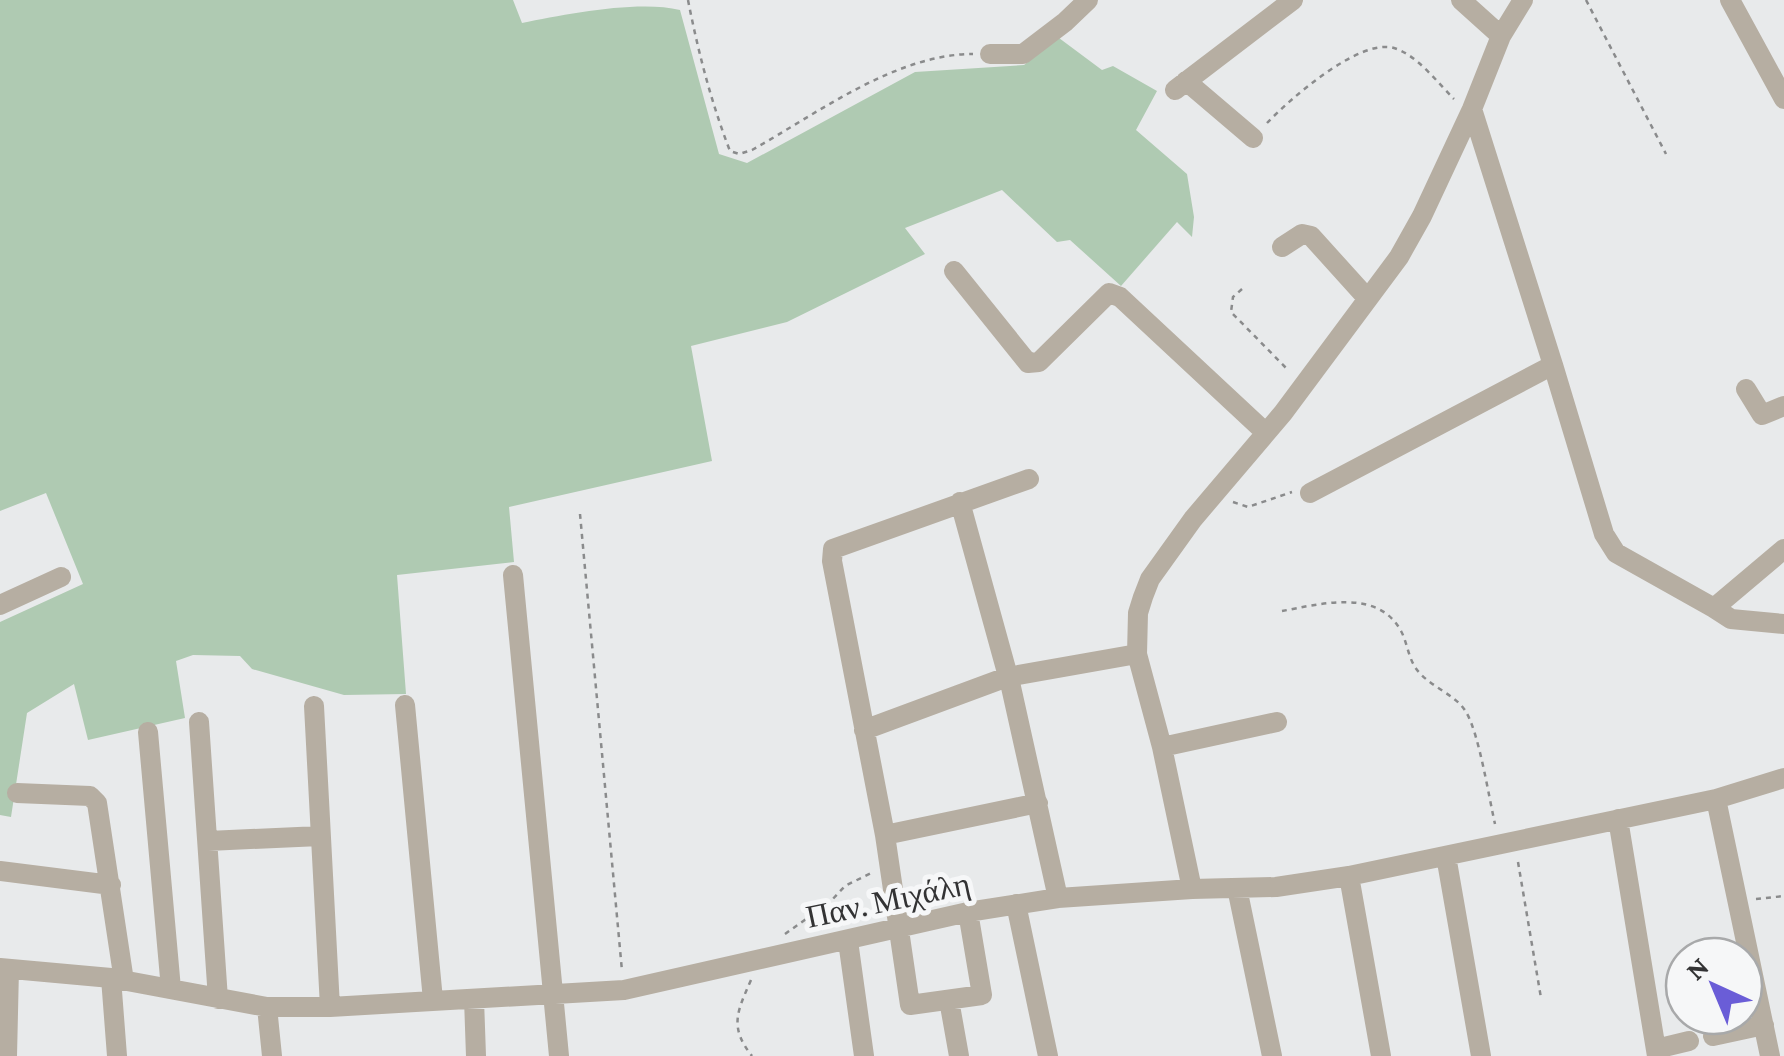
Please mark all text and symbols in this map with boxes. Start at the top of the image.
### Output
street label: Παν. Μιχάλη [803,865,973,935]
north arrow [1664,936,1764,1036]
text: N [1679,951,1715,986]

